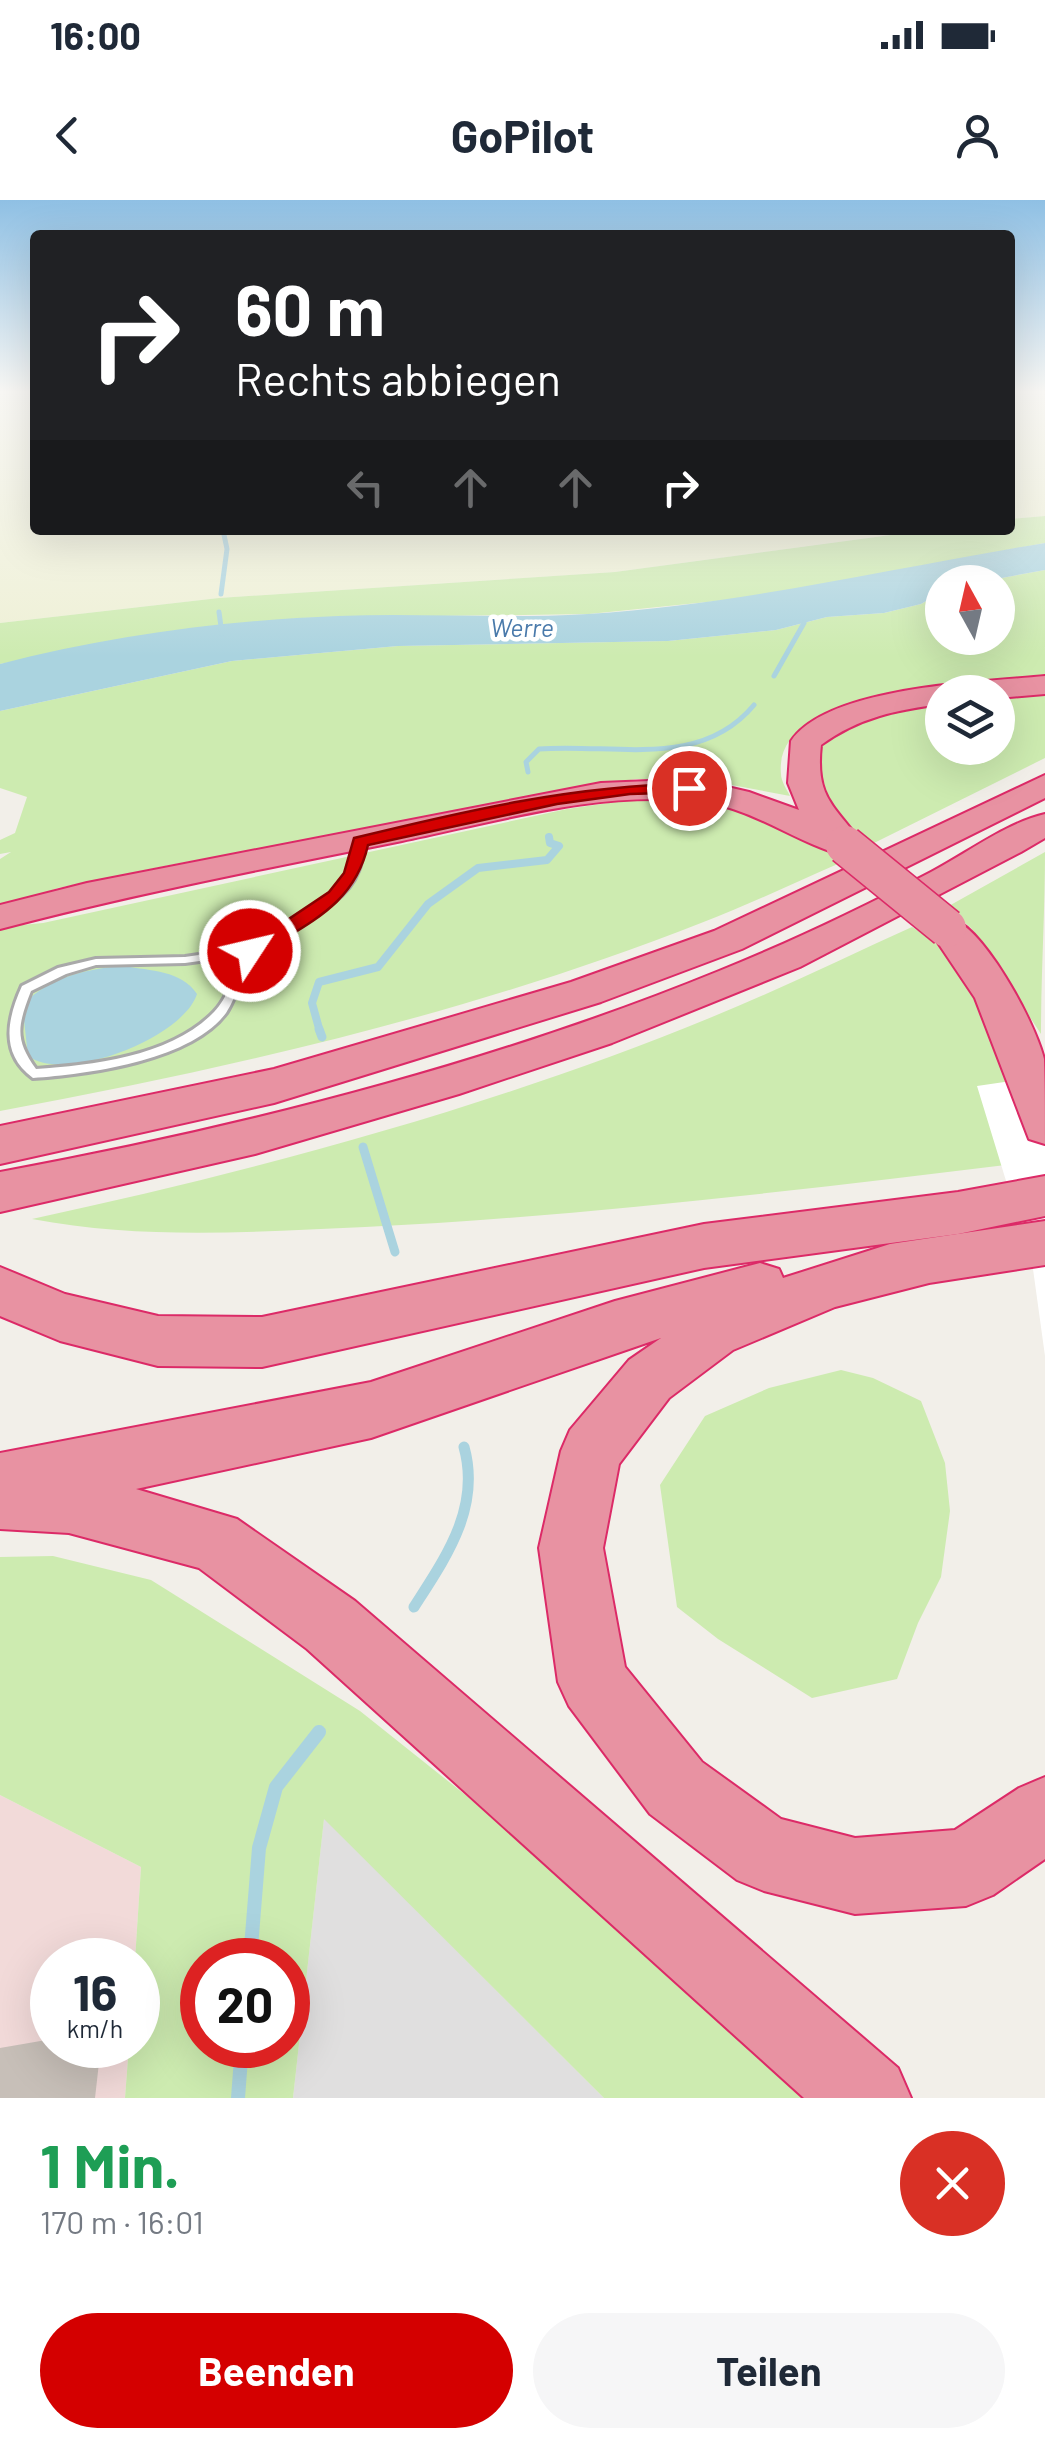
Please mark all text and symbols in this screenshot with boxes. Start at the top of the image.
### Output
text: 16:00 [50,12,141,58]
icon: back [40,108,95,163]
text: GoPilot [451,108,594,162]
icon: person [950,108,1005,163]
text: 60 m [235,266,385,350]
icon: right [70,270,200,400]
text: Rechts abbiegen [235,351,561,405]
icon: left [338,460,393,515]
icon: ahead [443,460,498,515]
icon: ahead [548,460,603,515]
icon: right [653,460,708,515]
north arrow [925,565,1015,655]
map controls [925,565,1015,765]
water label: Werre [490,612,554,642]
button: layers [925,675,1015,765]
pin [647,746,732,831]
icon: arrive [662,761,717,816]
position arrow [198,899,302,1003]
speed limit sign: 20 [180,1938,310,2068]
text: 16 [73,1961,117,2021]
text: km/h [67,2013,123,2043]
text: 1 Min. [40,2128,180,2200]
button: close [900,2131,1005,2236]
text: 170 m · 16:01 [40,2202,204,2240]
button: Beenden [40,2313,513,2428]
button: Teilen [533,2313,1005,2428]

